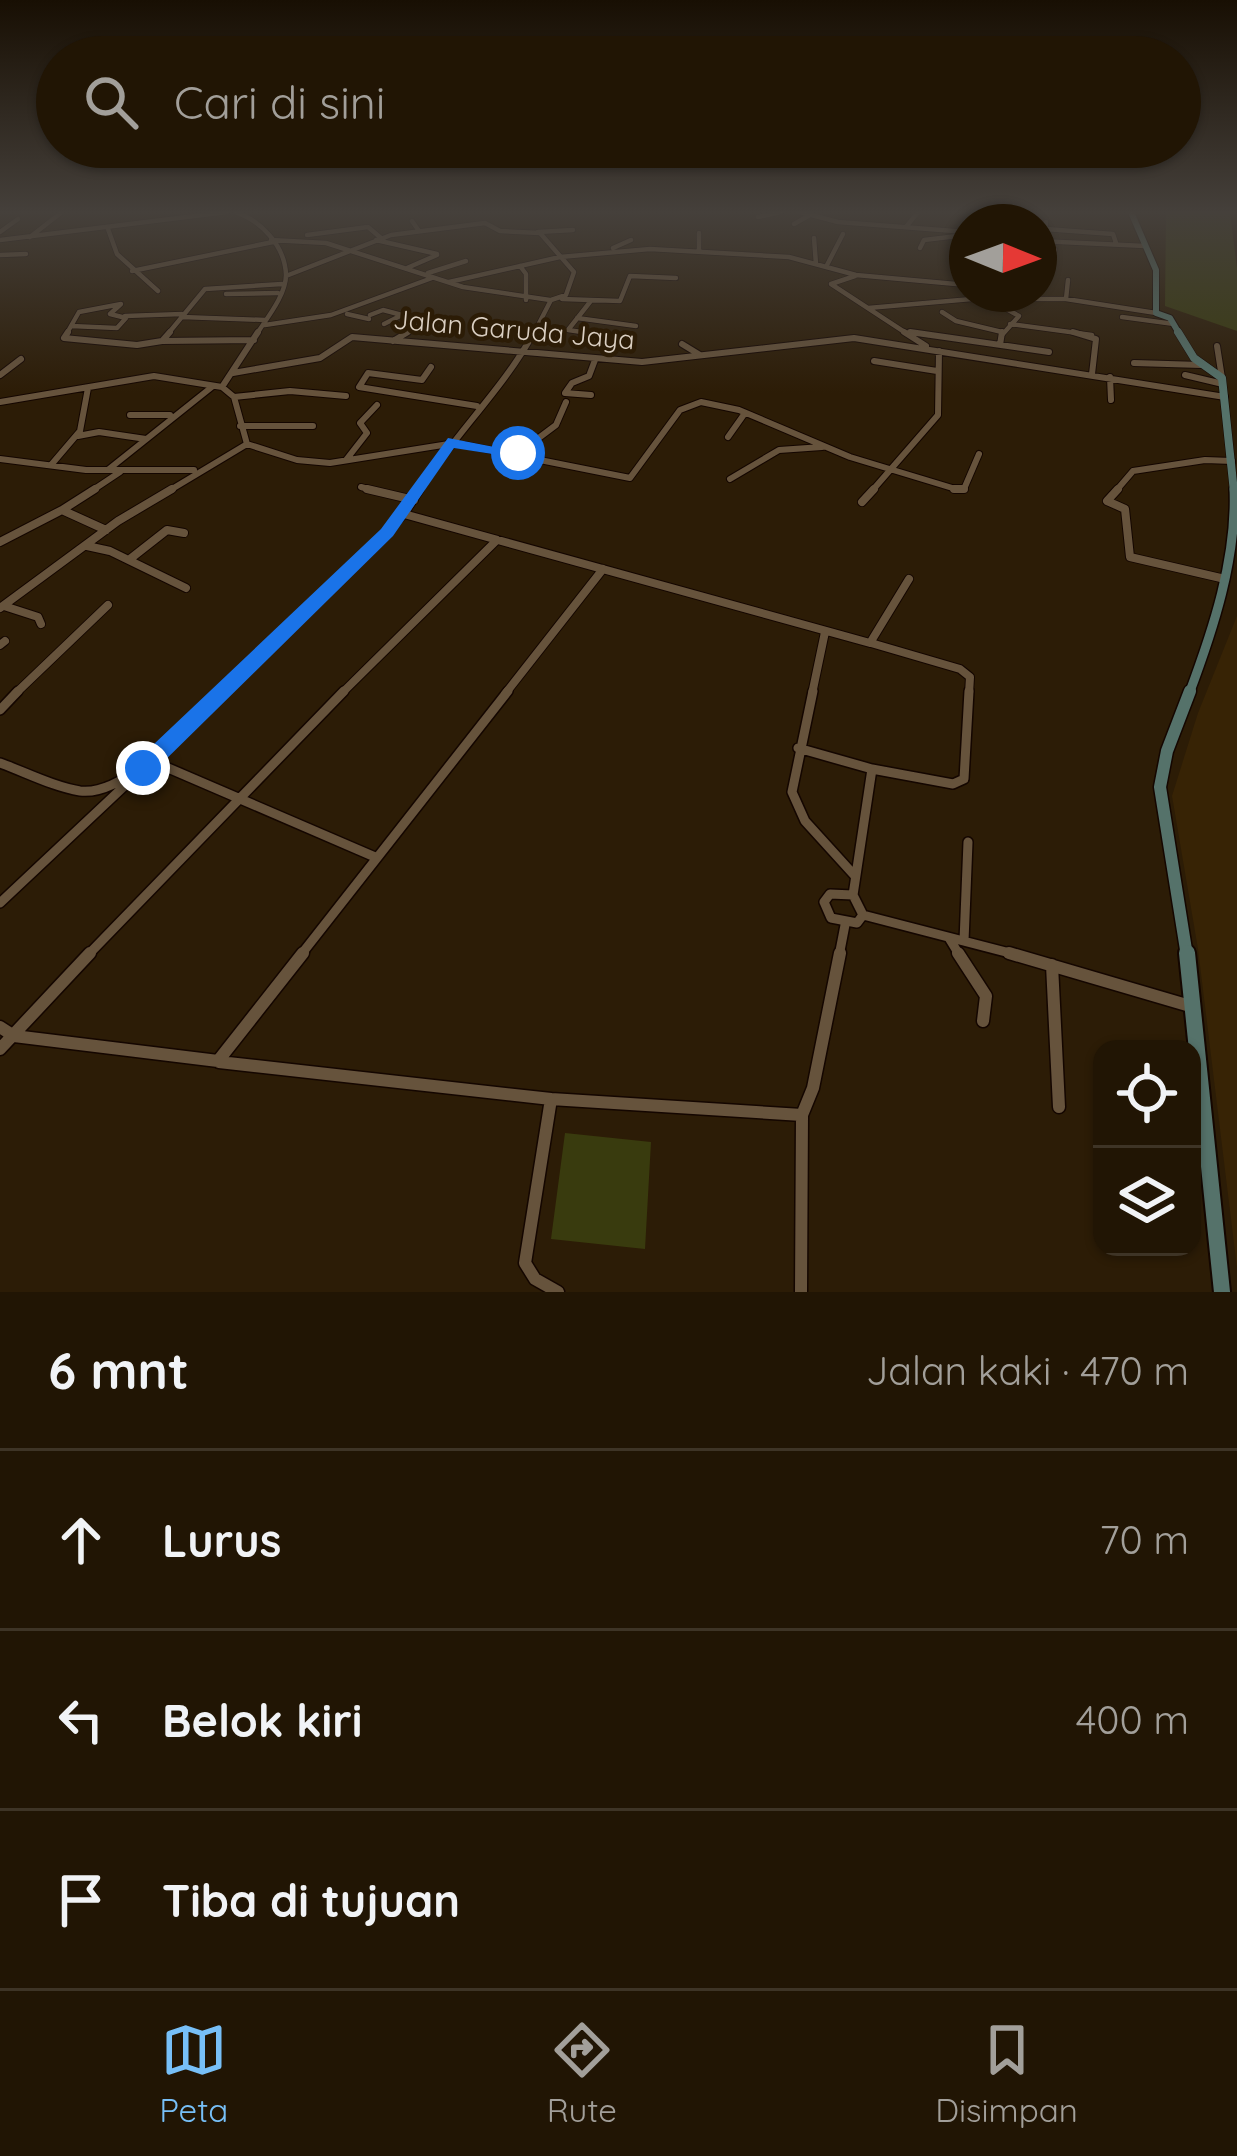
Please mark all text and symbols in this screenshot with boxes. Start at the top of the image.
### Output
search box [36,36,1201,168]
icon: search [78,69,144,135]
text: Cari di sini [174,74,385,130]
north arrow [949,204,1057,312]
street label: Jalan Garuda Jaya [392,302,636,356]
route start [491,426,545,480]
route end [116,741,170,795]
map controls [1093,1040,1201,1256]
button: locate [1093,1040,1201,1148]
button: layers [1093,1148,1201,1256]
text: 6 mnt [48,1338,189,1402]
text: Jalan kaki · 470 m [866,1346,1189,1395]
icon: ahead [48,1507,114,1573]
text: Lurus [162,1512,281,1568]
text: 70 m [1100,1515,1189,1564]
icon: left [48,1687,114,1753]
text: Belok kiri [162,1692,362,1748]
text: 400 m [1076,1695,1189,1744]
icon: arrive [48,1867,114,1933]
text: Tiba di tujuan [162,1872,460,1928]
tab: Peta [159,2017,228,2130]
tab: Rute [547,2017,617,2130]
tab: Disimpan [935,2017,1078,2130]

